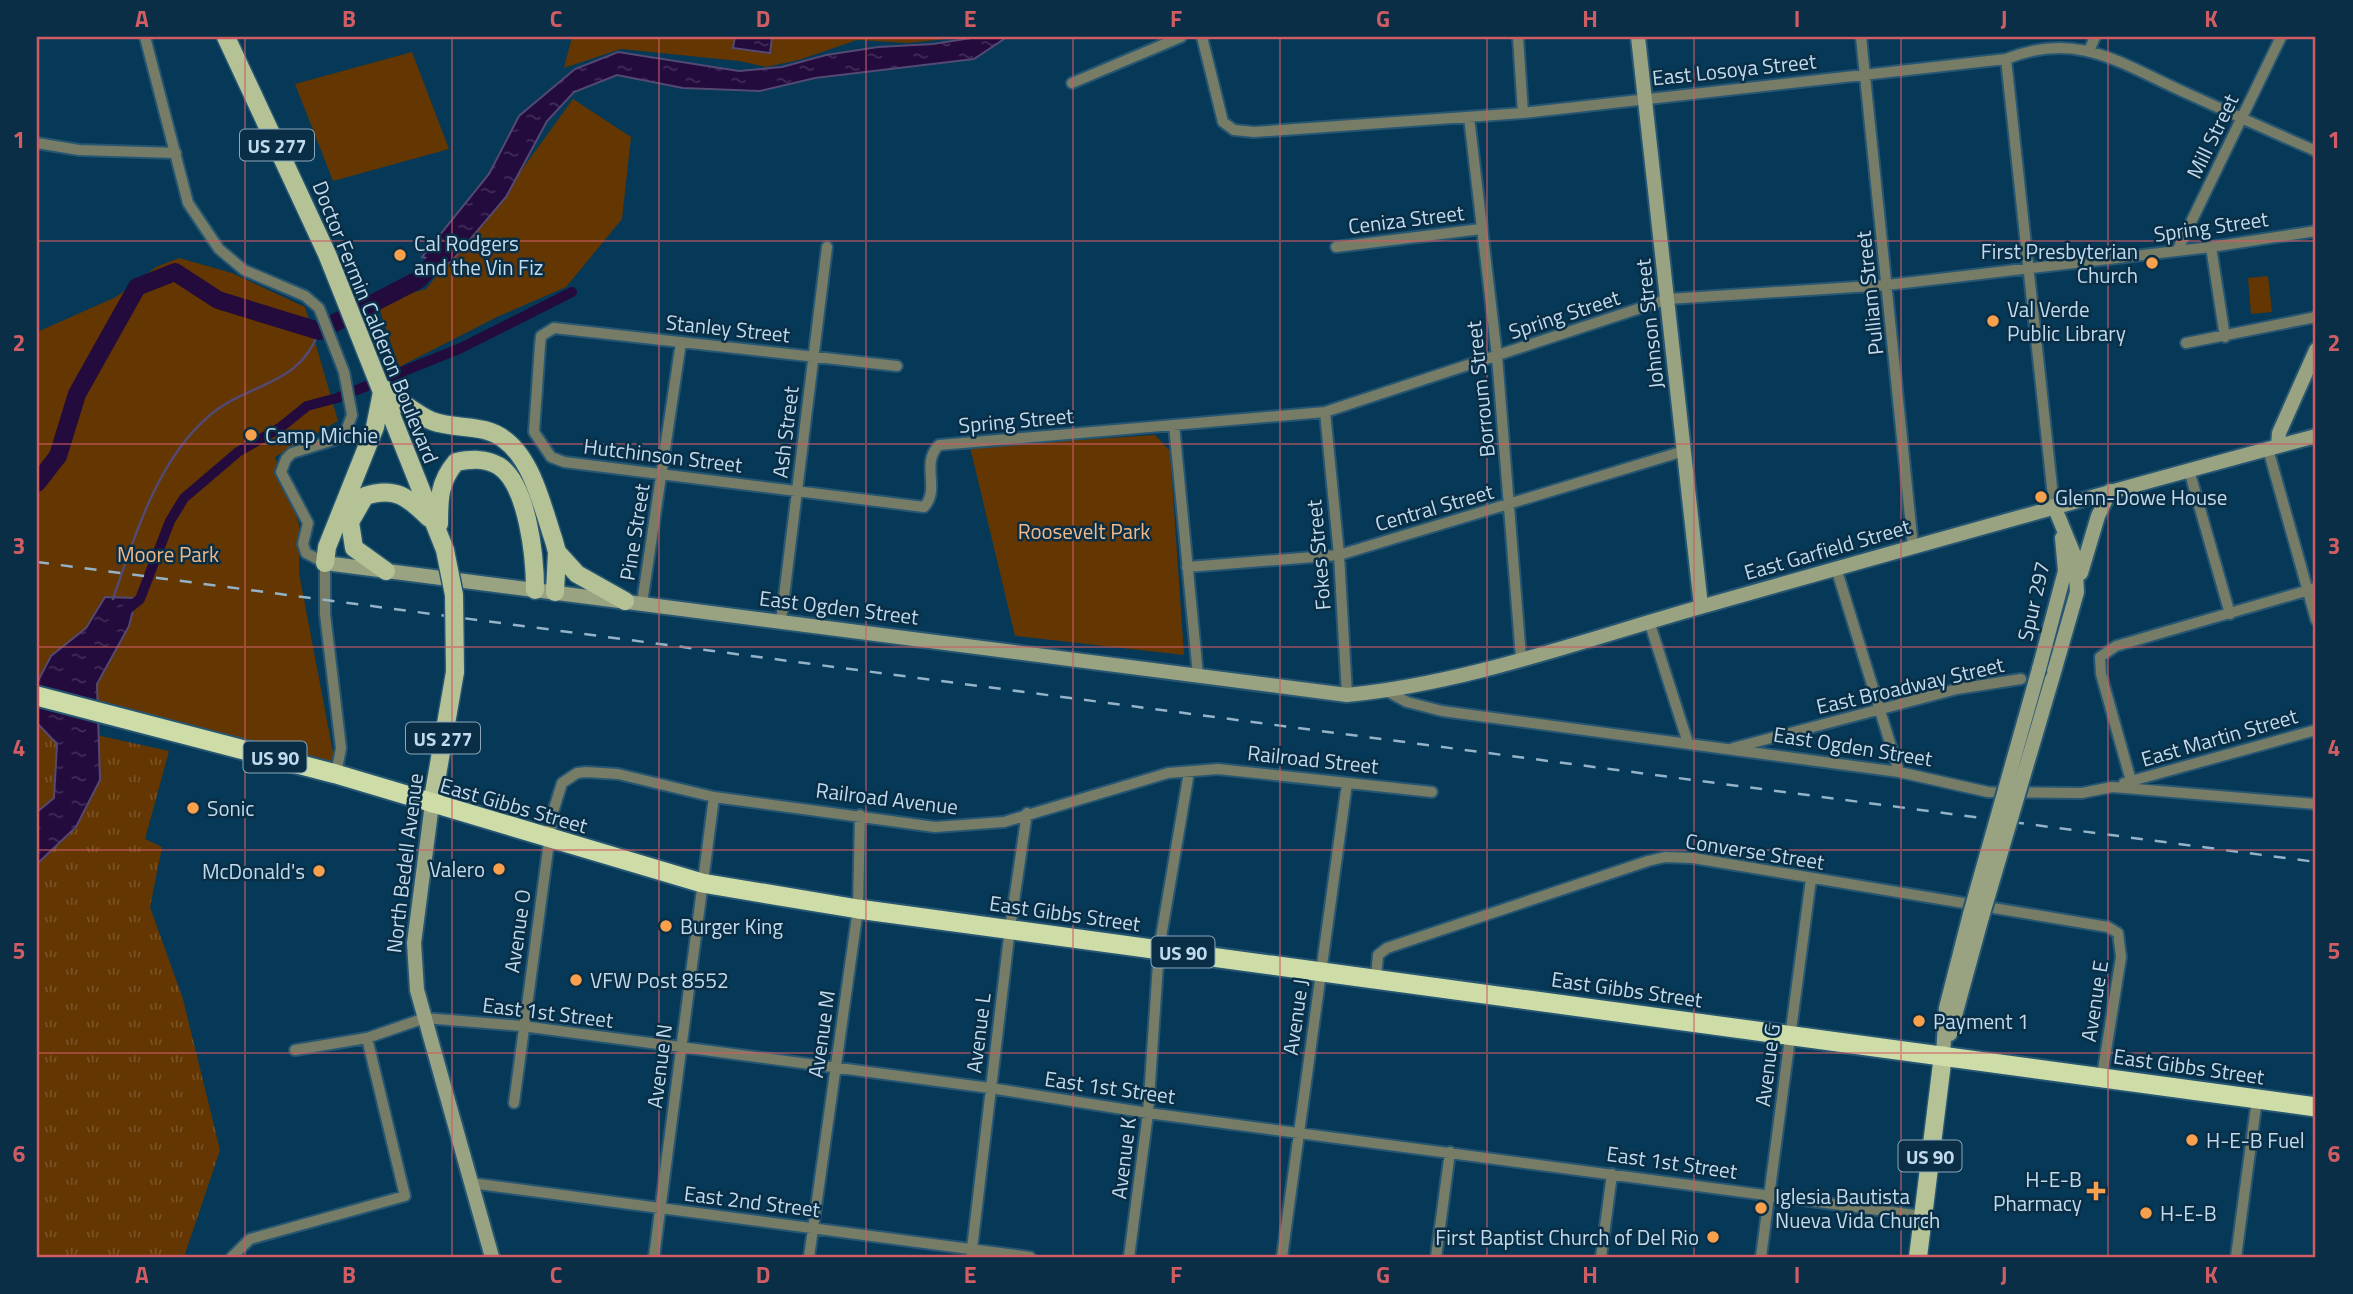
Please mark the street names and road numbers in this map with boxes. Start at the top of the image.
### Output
street label: East Losoya Street [1650,44,1818,94]
street label: Mill Street [2178,88,2247,184]
road number: US 277 [240,130,314,160]
street label: Doctor Fermin Calderon Boulevard [305,176,447,468]
street label: Ceniza Street [1346,196,1466,242]
street label: Spring Street [2152,202,2271,250]
street label: Pulliam Street [1847,229,1891,357]
street label: Johnson Street [1626,257,1672,391]
street label: Spring Street [1504,281,1624,347]
street label: Stanley Street [664,306,792,350]
street label: Borroum Street [1457,319,1503,459]
street label: Ash Street [763,384,807,480]
street label: Spring Street [957,399,1075,441]
street label: Hutchinson Street [582,429,745,481]
street label: Central Street [1371,475,1498,539]
street label: Pine Street [611,481,658,583]
street label: Fokes Street [1297,498,1339,612]
street label: East Garfield Street [1740,510,1914,588]
street label: Spur 297 [2008,558,2058,644]
street label: East Ogden Street [757,581,921,633]
street label: East Broadway Street [1813,648,2008,722]
street label: East Martin Street [2137,699,2302,775]
street label: East Ogden Street [1771,718,1935,774]
road number: US 277 [406,722,480,754]
street label: Railroad Street [1246,736,1381,782]
road number: US 90 [244,742,306,772]
street label: East Gibbs Street [437,769,592,842]
street label: North Bedell Avenue [377,771,431,955]
street label: Railroad Avenue [814,773,960,823]
street label: Converse Street [1683,824,1827,878]
street label: Avenue O [495,887,539,975]
street label: East Gibbs Street [987,887,1143,940]
road number: US 90 [1152,936,1214,968]
street label: Avenue E [2072,958,2116,1044]
street label: East Gibbs Street [1549,963,1705,1016]
street label: Avenue J [1274,977,1316,1057]
street label: East 1st Street [481,988,616,1036]
street label: Avenue M [799,988,843,1080]
street label: Avenue L [957,991,999,1075]
street label: Avenue N [638,1022,680,1110]
street label: Avenue G [1746,1022,1788,1108]
street label: East Gibbs Street [2111,1040,2267,1093]
street label: East 1st Street [1043,1062,1178,1112]
street label: Avenue K [1102,1115,1144,1201]
street label: East 1st Street [1605,1137,1740,1187]
road number: US 90 [1898,1140,1962,1172]
street label: East 2nd Street [682,1177,822,1225]

